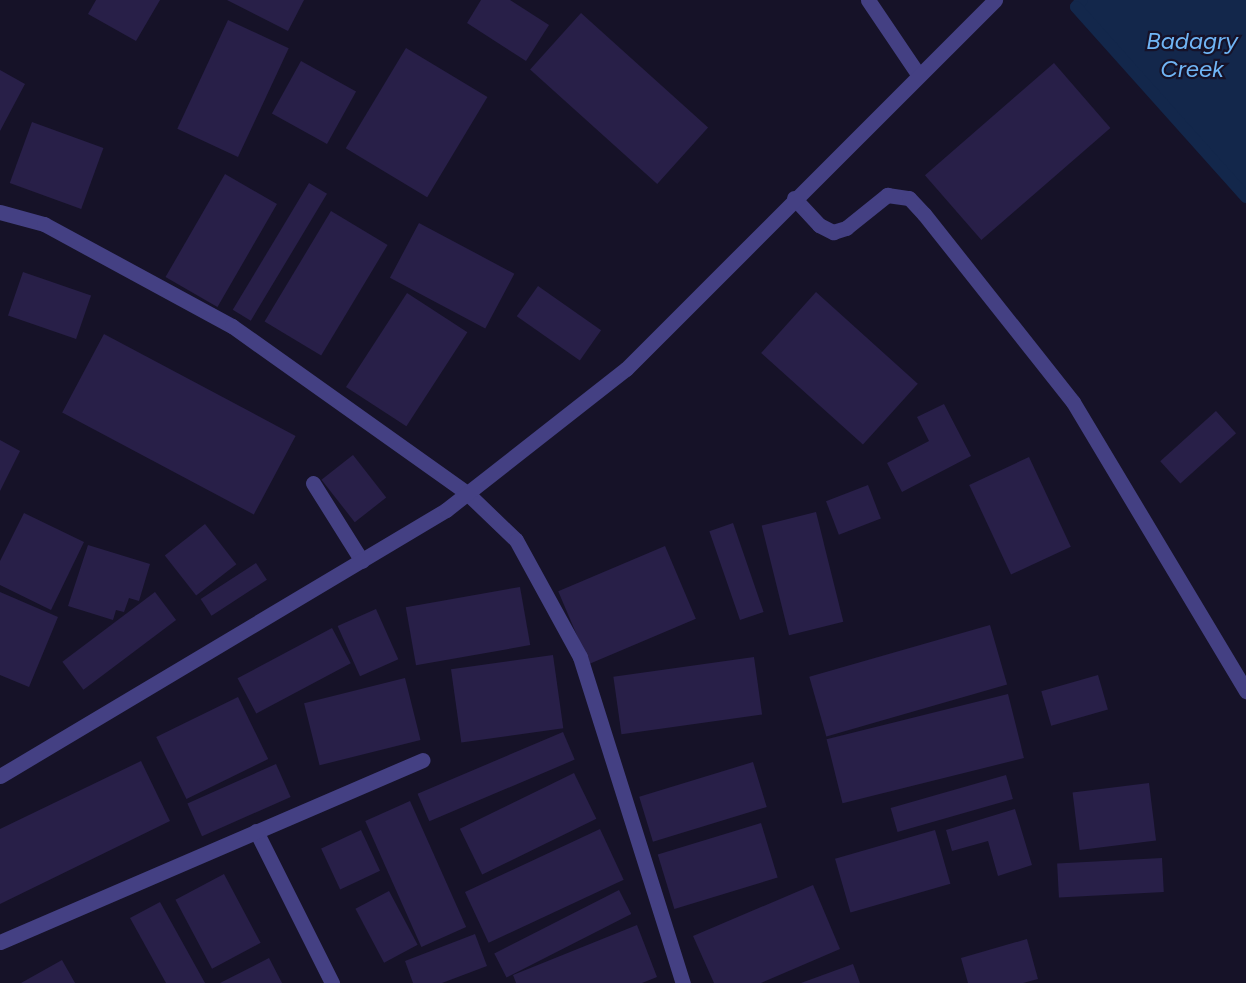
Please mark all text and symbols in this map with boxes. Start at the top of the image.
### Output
water label: Badagry Creek [1146,27,1238,83]

